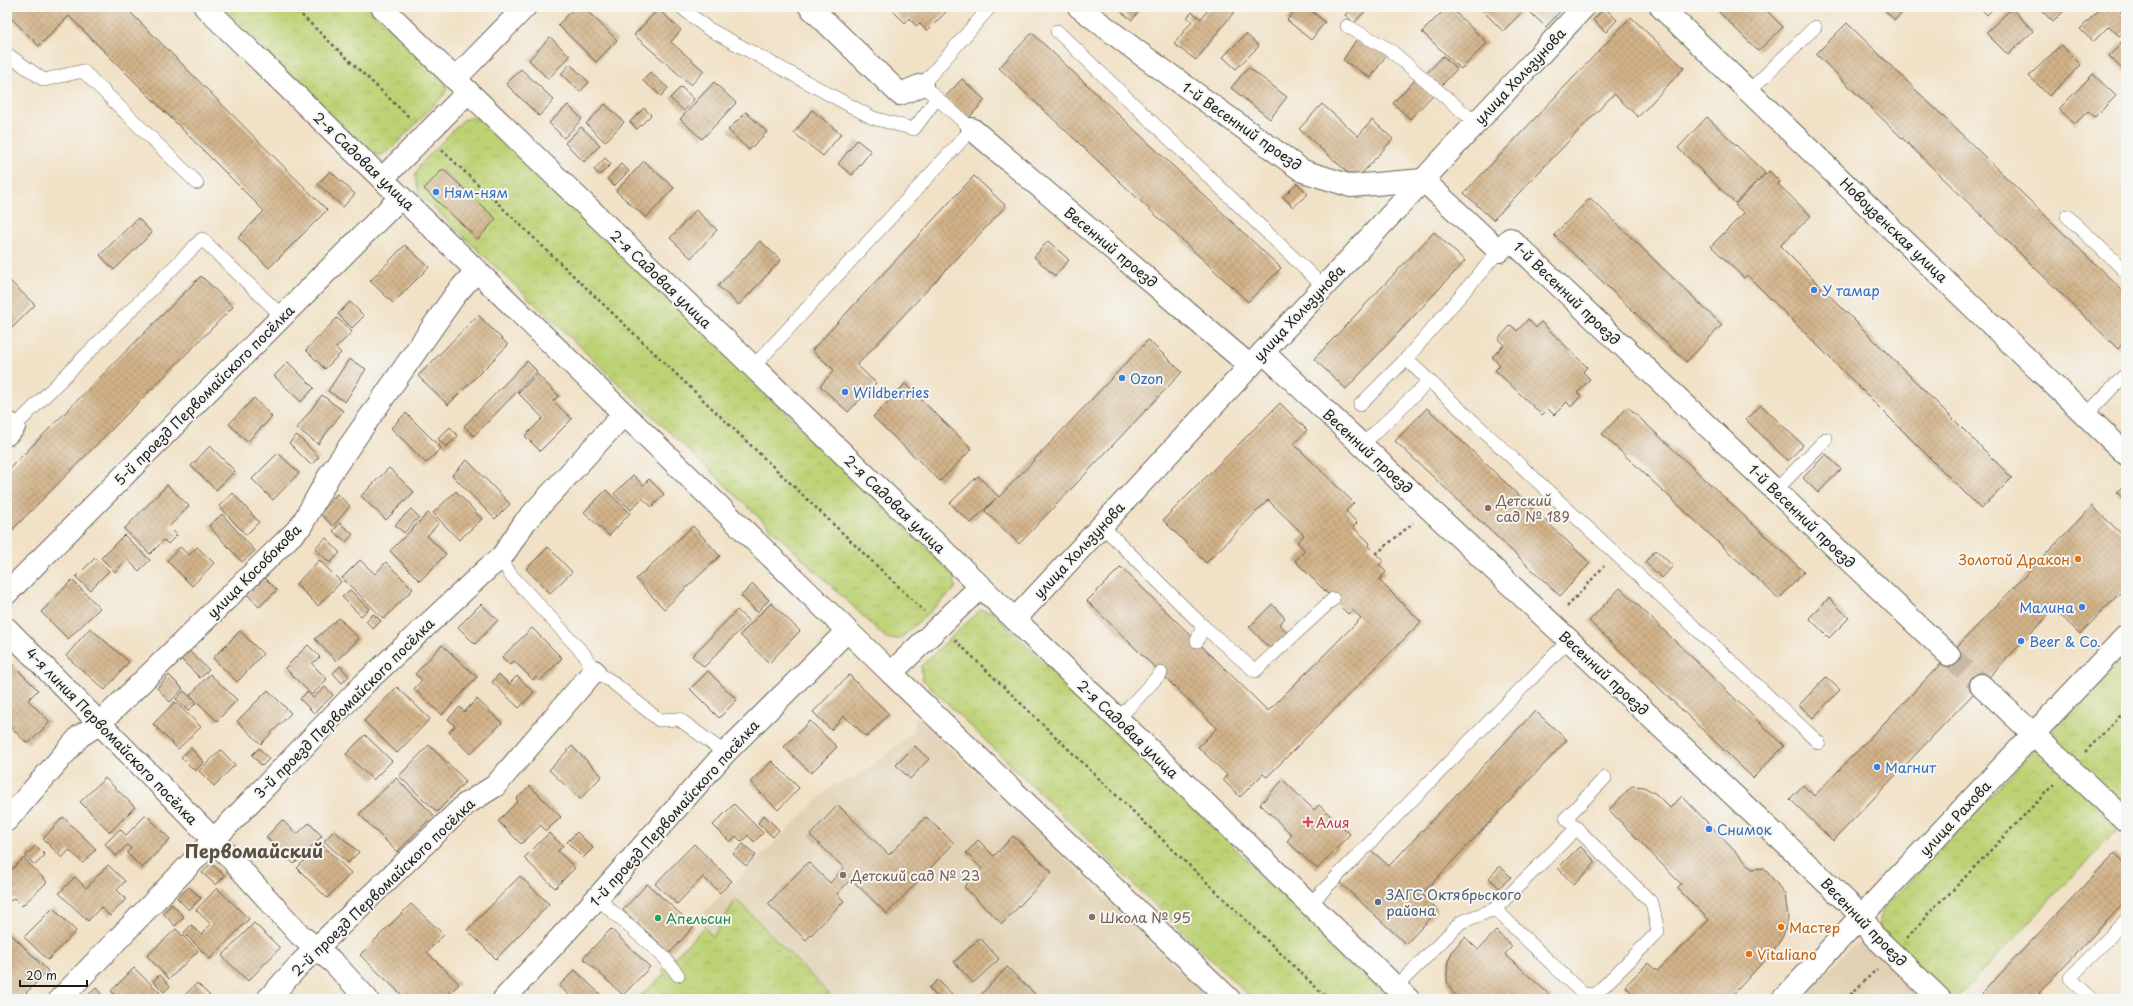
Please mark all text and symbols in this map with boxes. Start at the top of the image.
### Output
street label: улица Хользунова [1470,23,1571,129]
street label: 1-й Весенний проезд [1178,77,1306,175]
street label: 2-я Садовая улица [309,107,420,215]
street label: Новоузенская улица [1835,173,1953,287]
place label: Ням-ням [444,182,508,203]
marker: Ням-ням [431,187,441,197]
street label: Весенний проезд [1060,202,1162,292]
street label: 2-я Садовая улица [606,225,717,333]
street label: 1-й Весенний проезд [1509,236,1625,350]
street label: улица Хользунова [1249,260,1350,366]
place label: У тамар [1822,280,1880,301]
marker: У тамар [1809,285,1819,295]
street label: 5-й проезд Первомайского посёлка [109,300,299,490]
place label: Ozon [1130,368,1163,389]
marker: Ozon [1117,373,1127,383]
place label: Wildberries [853,382,929,403]
marker: Wildberries [840,387,850,397]
street label: Весенний проезд [1318,404,1418,498]
street label: 2-я Садовая улица [840,450,951,558]
street label: 1-й Весенний проезд [1744,459,1860,573]
place label: Детский сад № 189 [1495,490,1570,527]
street label: улица Хользунова [1029,497,1130,603]
marker: Детский сад № 189 [1483,503,1493,513]
street label: улица Кособокова [202,519,306,623]
place label: Золотой Дракон [1959,549,2070,570]
marker: Золотой Дракон [2073,554,2083,564]
place label: Малина [2019,597,2074,618]
marker: Малина [2077,602,2087,612]
street label: 3-й проезд Первомайского посёлка [249,613,439,803]
street label: Весенний проезд [1554,626,1654,720]
place label: Beer & Co. [2029,631,2101,652]
marker: Beer & Co. [2016,636,2026,646]
street label: 4-я линия Первомайского посёлка [21,643,203,830]
street label: 2-я Садовая улица [1073,675,1184,783]
street label: 1-й проезд Первомайского посёлка [584,715,764,911]
place label: Магнит [1885,757,1937,778]
marker: Магнит [1872,762,1882,772]
street label: улица Рахова [1915,775,1996,860]
street label: 2-й проезд Первомайского посёлка [286,793,480,981]
place label: Алия [1316,812,1350,833]
marker: Алия [1303,817,1313,827]
place label: Снимок [1717,819,1772,840]
marker: Снимок [1704,824,1714,834]
district label: Первомайский [185,837,323,864]
place label: Детский сад № 23 [850,865,980,886]
marker: Детский сад № 23 [838,870,848,880]
street label: Весенний проезд [1816,873,1912,971]
place label: ЗАГС Октябрьского района [1385,884,1521,921]
marker: ЗАГС Октябрьского района [1373,897,1383,907]
place label: Школа № 95 [1100,907,1191,928]
place label: Апельсин [666,908,731,929]
marker: Школа № 95 [1087,912,1097,922]
marker: Апельсин [653,913,663,923]
place label: Мастер [1789,917,1840,938]
marker: Мастер [1776,922,1786,932]
place label: Vitaliano [1757,944,1817,965]
marker: Vitaliano [1744,949,1754,959]
scale bar [20,962,87,988]
text: 20 m [26,966,57,984]

